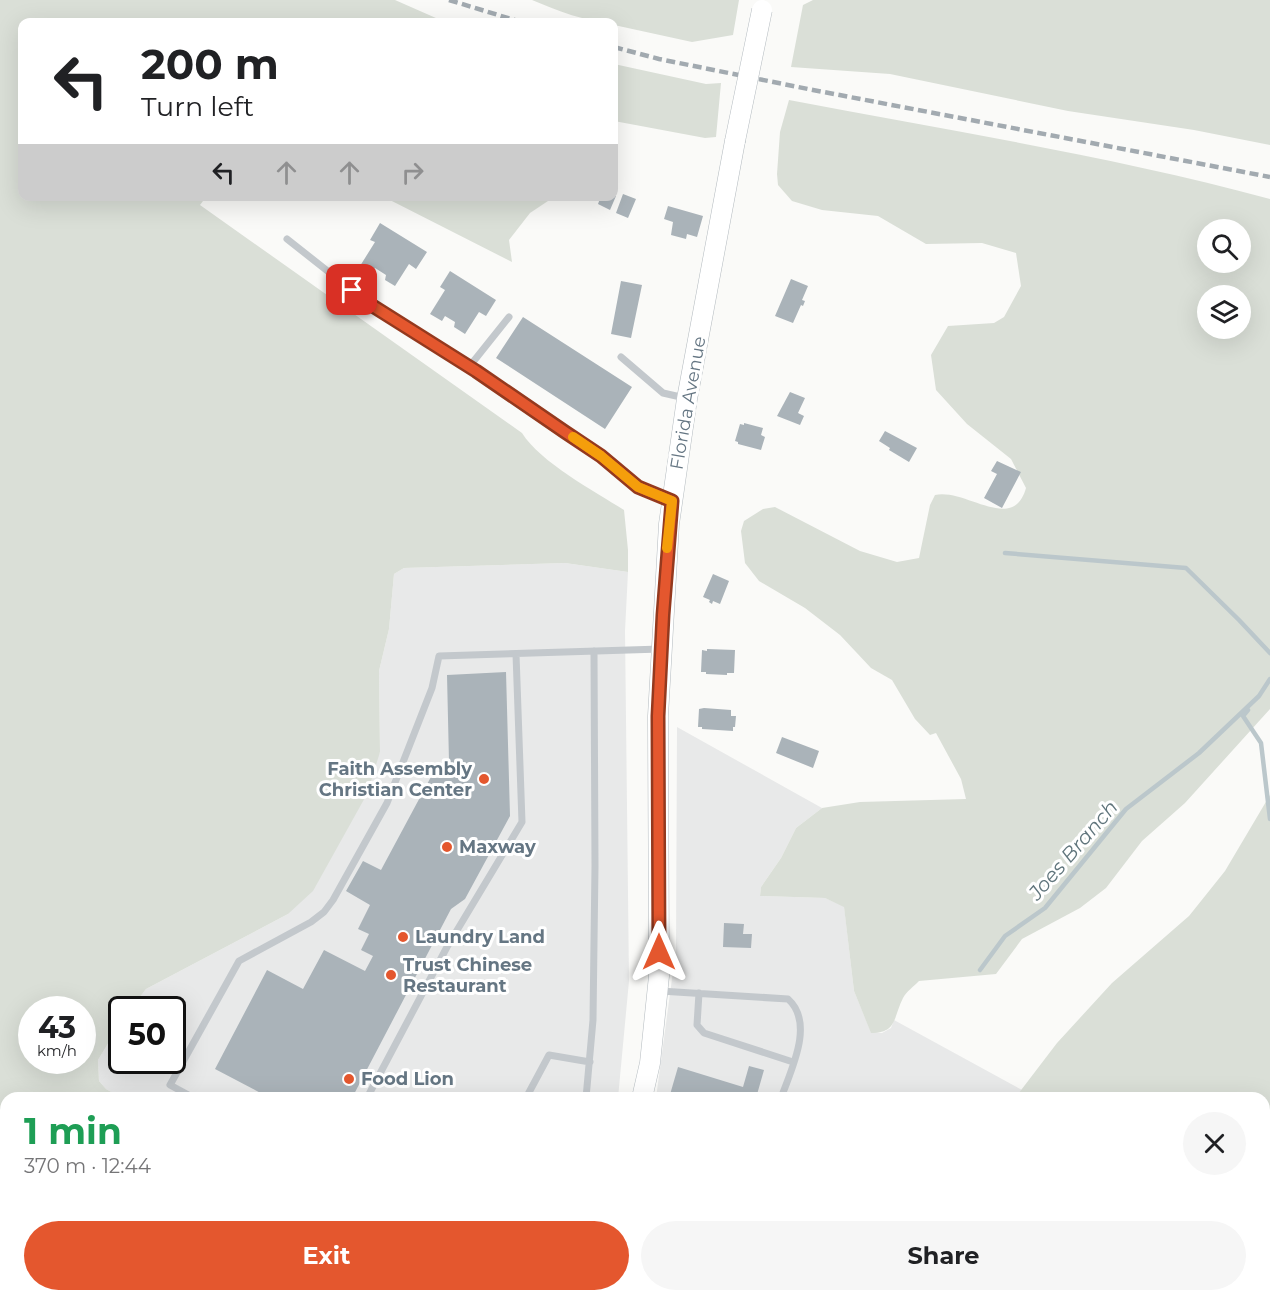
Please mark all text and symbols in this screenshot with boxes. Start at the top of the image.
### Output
text: 200 m [141,38,279,90]
icon: left [42,42,120,120]
text: Turn left [141,90,254,123]
icon: left [207,156,240,189]
icon: ahead [270,156,303,189]
icon: ahead [333,156,366,189]
icon: right [396,156,429,189]
map controls [1197,219,1251,339]
button: search [1197,219,1251,273]
pin [326,264,377,315]
icon: arrive [335,273,368,306]
button: layers [1197,285,1251,339]
street label: Florida Avenue [665,335,711,471]
place label: Faith Assembly Christian Center [319,758,472,801]
marker: Faith Assembly Christian Center [477,772,491,786]
water label: Joes Branch [1023,795,1123,905]
place label: Maxway [459,836,536,858]
marker: Maxway [440,840,454,854]
position arrow [627,920,691,984]
place label: Laundry Land [415,926,545,948]
marker: Laundry Land [396,930,410,944]
place label: Trust Chinese Restaurant [403,954,532,997]
marker: Trust Chinese Restaurant [384,968,398,982]
speed limit sign: 50 [108,996,186,1074]
text: 43 [38,1009,76,1046]
text: km/h [37,1041,77,1060]
place label: Food Lion [361,1068,454,1090]
marker: Food Lion [342,1072,356,1086]
text: 1 min [24,1109,122,1153]
button: close [1183,1112,1246,1175]
text: 370 m · 12:44 [24,1154,151,1178]
button: Exit [24,1221,629,1290]
button: Share [641,1221,1246,1290]

